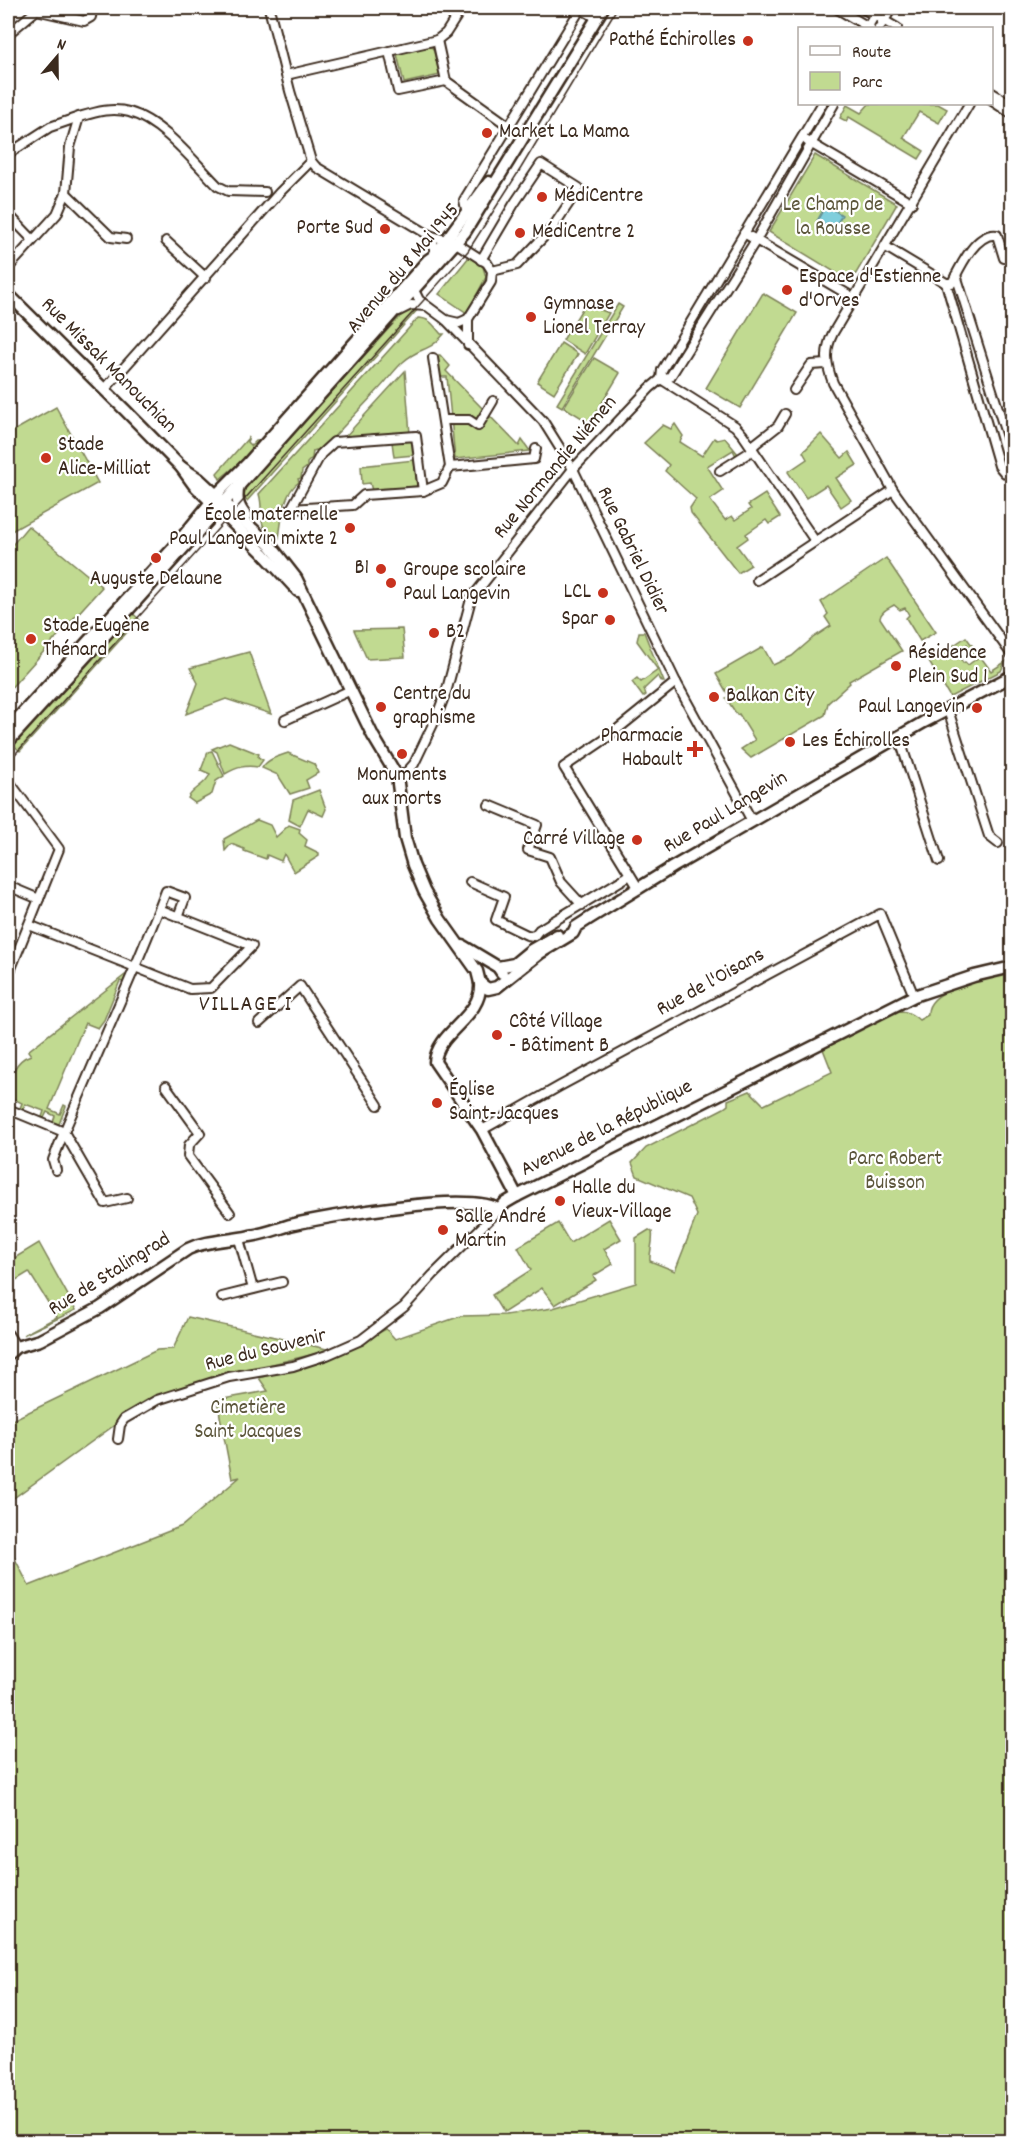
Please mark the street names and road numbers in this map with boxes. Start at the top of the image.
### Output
street label: Avenue du 8 Mai 1945 [340,197,468,341]
street label: Rue Missak Manouchian [33,291,183,441]
street label: Rue Normandie Niémen [487,390,625,546]
street label: Rue Gabriel Didier [588,482,676,620]
street label: Rue Paul Langevin [658,764,794,862]
street label: Rue de l'Oisans [651,941,771,1025]
street label: Avenue de la République [516,1073,698,1185]
street label: Rue de Stalingrad [43,1225,177,1325]
street label: Rue du Souvenir [202,1321,330,1381]

